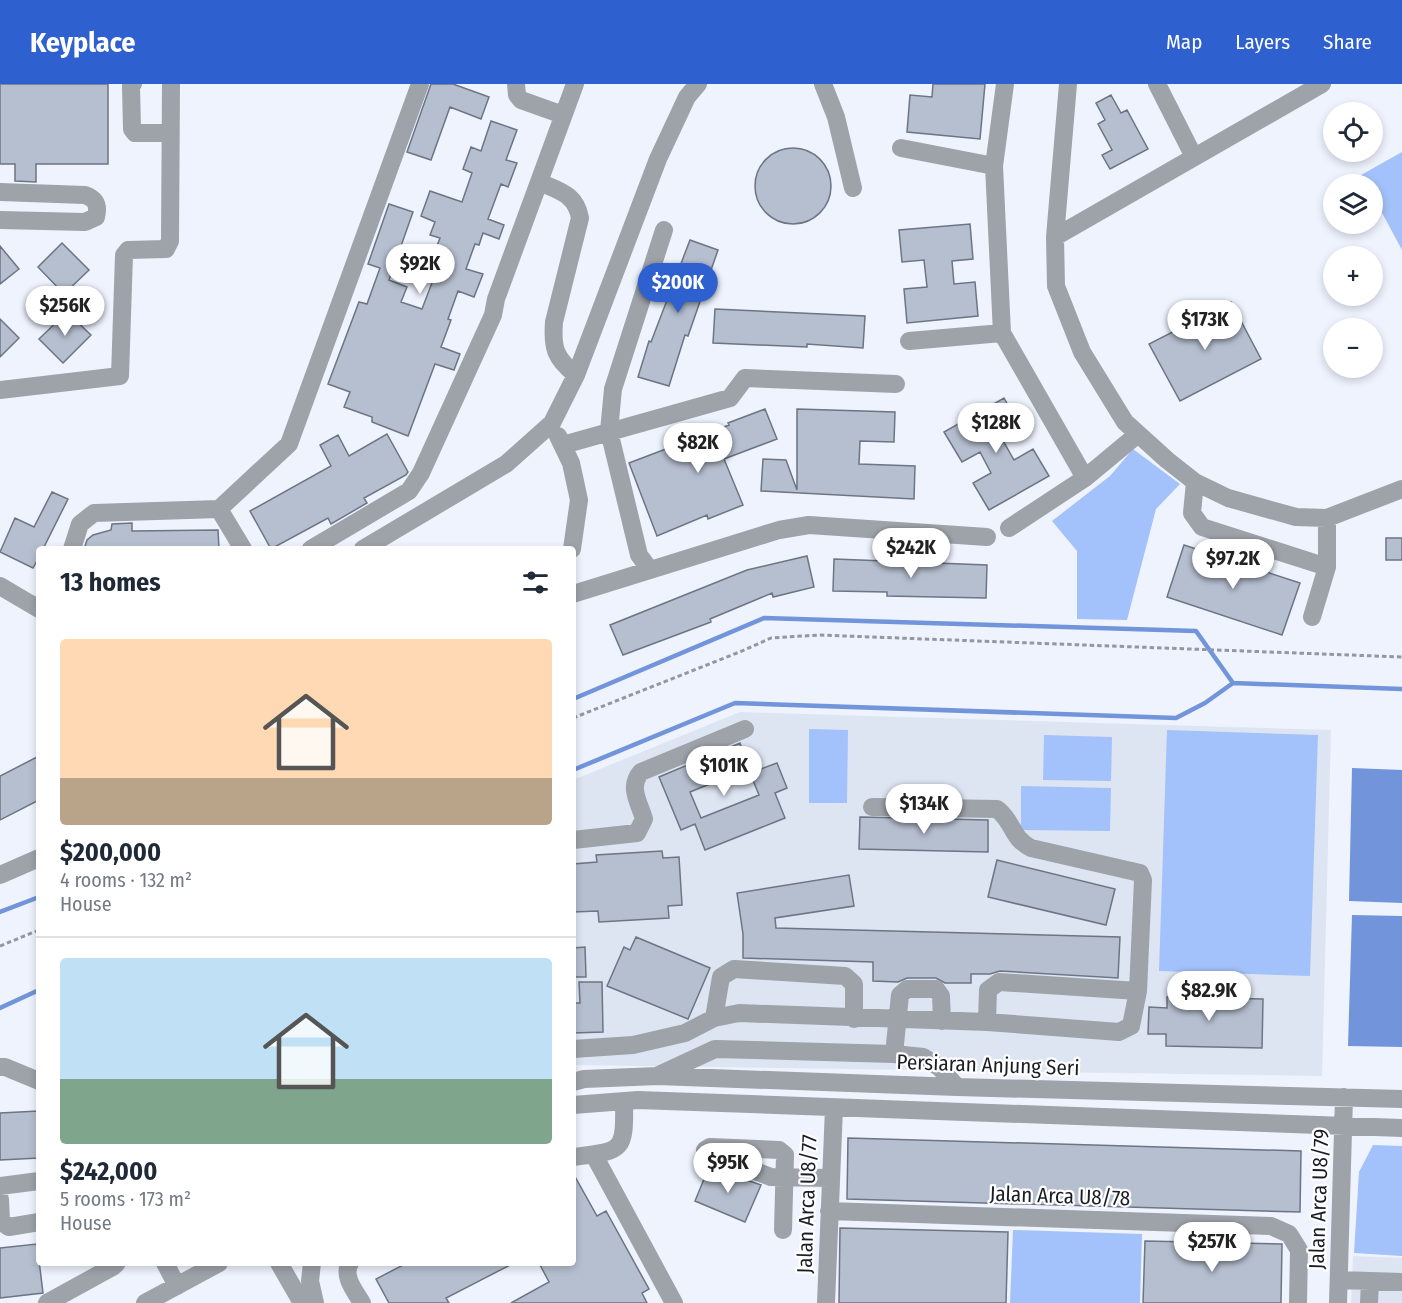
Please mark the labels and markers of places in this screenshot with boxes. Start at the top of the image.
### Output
pin: $92K [384,244,456,295]
pin: $200K [636,263,720,314]
pin: $256K [23,286,107,337]
pin: $173K [1163,300,1247,351]
pin: $128K [954,403,1038,454]
pin: $82K [662,423,734,474]
pin: $242K [869,528,953,579]
pin: $97.2K [1184,539,1282,590]
pin: $101K [682,746,766,797]
pin: $134K [882,784,966,835]
pin: $82.9K [1160,971,1258,1022]
pin: $95K [692,1143,764,1194]
pin: $257K [1170,1222,1254,1273]

